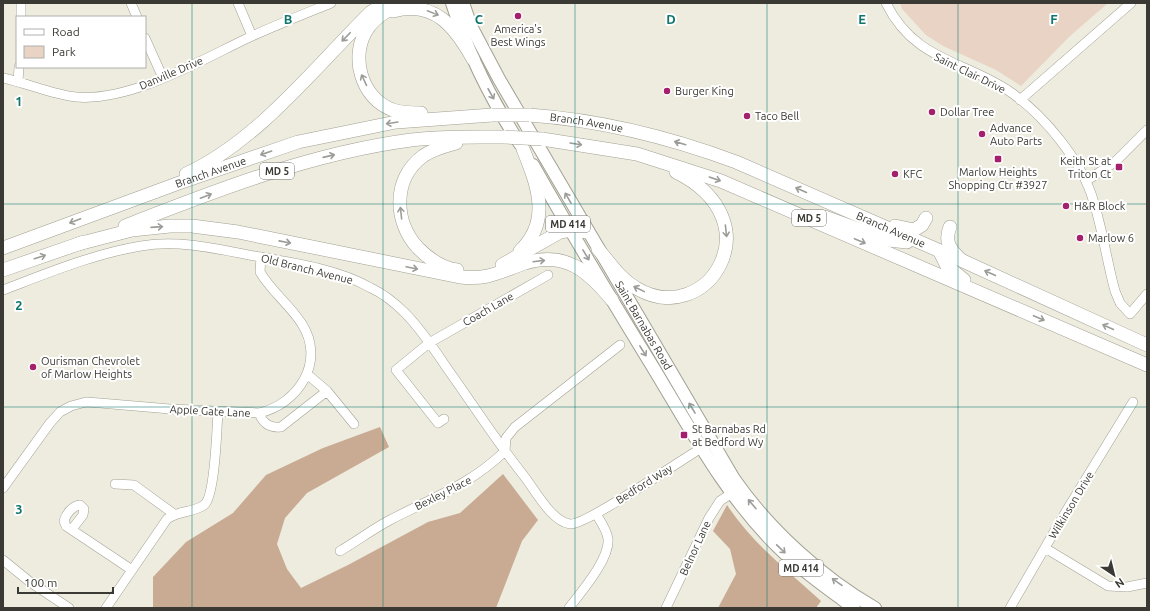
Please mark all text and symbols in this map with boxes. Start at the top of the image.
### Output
one-way arrow [426,9,438,17]
marker: America's Best Wings [513,11,523,21]
text: B [284,12,293,26]
text: C [475,12,484,26]
text: D [666,12,676,26]
text: E [858,12,866,26]
text: F [1050,12,1058,26]
legend [16,16,146,68]
place label: America's Best Wings [490,23,546,48]
text: Road [52,25,80,38]
one-way arrow [341,32,351,42]
text: Park [52,45,76,58]
street label: Saint Clair Drive [932,51,1008,95]
street label: Danville Drive [137,54,205,92]
one-way arrow [360,74,367,86]
place label: Burger King [675,85,734,97]
marker: Burger King [662,86,672,96]
one-way arrow [488,88,495,100]
text: 1 [15,94,23,108]
place label: Dollar Tree [940,106,994,118]
marker: Dollar Tree [927,107,937,117]
place label: Taco Bell [755,110,799,122]
street label: Branch Avenue [549,111,624,134]
marker: Taco Bell [742,111,752,121]
one-way arrow [386,119,399,127]
place label: Advance Auto Parts [990,122,1042,147]
marker: Advance Auto Parts [977,129,987,139]
one-way arrow [674,139,687,146]
one-way arrow [569,140,582,148]
one-way arrow [259,150,272,157]
one-way arrow [323,152,336,160]
street label: Branch Avenue [173,154,248,190]
marker: Marlow Heights Shopping Ctr #3927 [993,154,1003,164]
place label: Keith St at Triton Ct [1060,155,1112,180]
marker: Keith St at Triton Ct [1114,162,1124,172]
road number: MD 5 [260,163,294,179]
place label: Marlow Heights Shopping Ctr #3927 [949,166,1047,191]
place label: KFC [903,168,922,180]
marker: KFC [890,169,900,179]
one-way arrow [708,176,721,183]
one-way arrow [796,186,808,193]
one-way arrow [199,191,211,199]
one-way arrow [564,192,572,204]
place label: H&R Block [1074,200,1126,212]
marker: H&R Block [1061,201,1071,211]
one-way arrow [397,206,404,219]
street label: Branch Avenue [855,209,927,250]
road number: MD 5 [792,210,826,226]
road number: MD 414 [546,216,590,232]
one-way arrow [69,218,81,226]
one-way arrow [150,224,163,231]
one-way arrow [722,224,730,237]
place label: Marlow 6 [1088,232,1134,244]
marker: Marlow 6 [1075,233,1085,243]
one-way arrow [854,237,866,245]
one-way arrow [278,238,291,246]
one-way arrow [582,249,590,261]
street label: Old Branch Avenue [260,252,354,286]
one-way arrow [33,253,46,260]
one-way arrow [532,257,545,265]
one-way arrow [406,265,419,273]
one-way arrow [984,269,996,276]
street label: Saint Barnabas Road [613,279,674,372]
one-way arrow [633,285,645,292]
street label: Coach Lane [461,290,515,328]
text: 2 [15,298,23,312]
one-way arrow [1032,314,1044,322]
one-way arrow [1103,323,1115,330]
one-way arrow [639,345,647,356]
place label: Ourisman Chevrolet of Marlow Heights [41,355,140,380]
marker: Ourisman Chevrolet of Marlow Heights [28,362,38,372]
one-way arrow [687,402,695,414]
street label: Apple Gate Lane [169,403,251,419]
place label: St Barnabas Rd at Bedford Wy [692,423,766,448]
marker: St Barnabas Rd at Bedford Wy [679,430,689,440]
street label: Bedford Way [614,462,675,506]
street label: Wilkinson Drive [1046,469,1096,541]
street label: Bexley Place [413,474,473,512]
one-way arrow [748,498,757,509]
text: 3 [15,502,23,516]
street label: Belnor Lane [677,519,713,577]
one-way arrow [776,545,786,554]
north arrow [1094,555,1134,595]
road number: MD 414 [779,560,823,576]
scale bar [18,569,113,595]
text: 100 m [24,576,57,589]
text: N [1113,576,1127,590]
one-way arrow [832,578,843,586]

